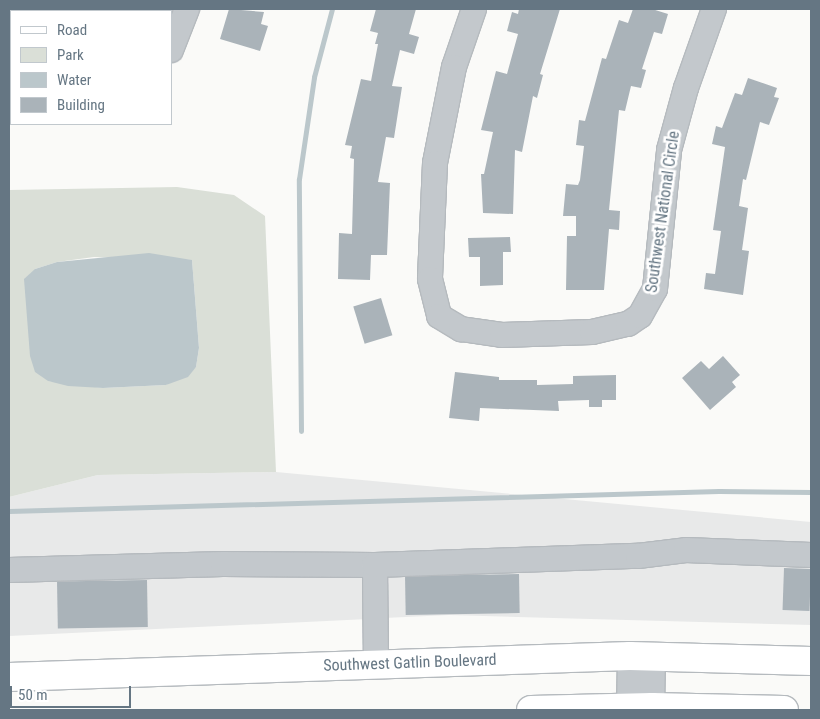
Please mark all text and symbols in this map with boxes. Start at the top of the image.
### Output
legend [10,10,172,125]
text: Road [57,21,87,39]
text: Park [57,46,84,64]
text: Water [57,71,91,89]
text: Building [57,96,105,114]
street label: Southwest National Circle [642,130,684,294]
street label: Southwest Gatlin Boulevard [323,650,497,676]
scale bar [12,676,134,708]
text: 50 m [18,686,48,704]

